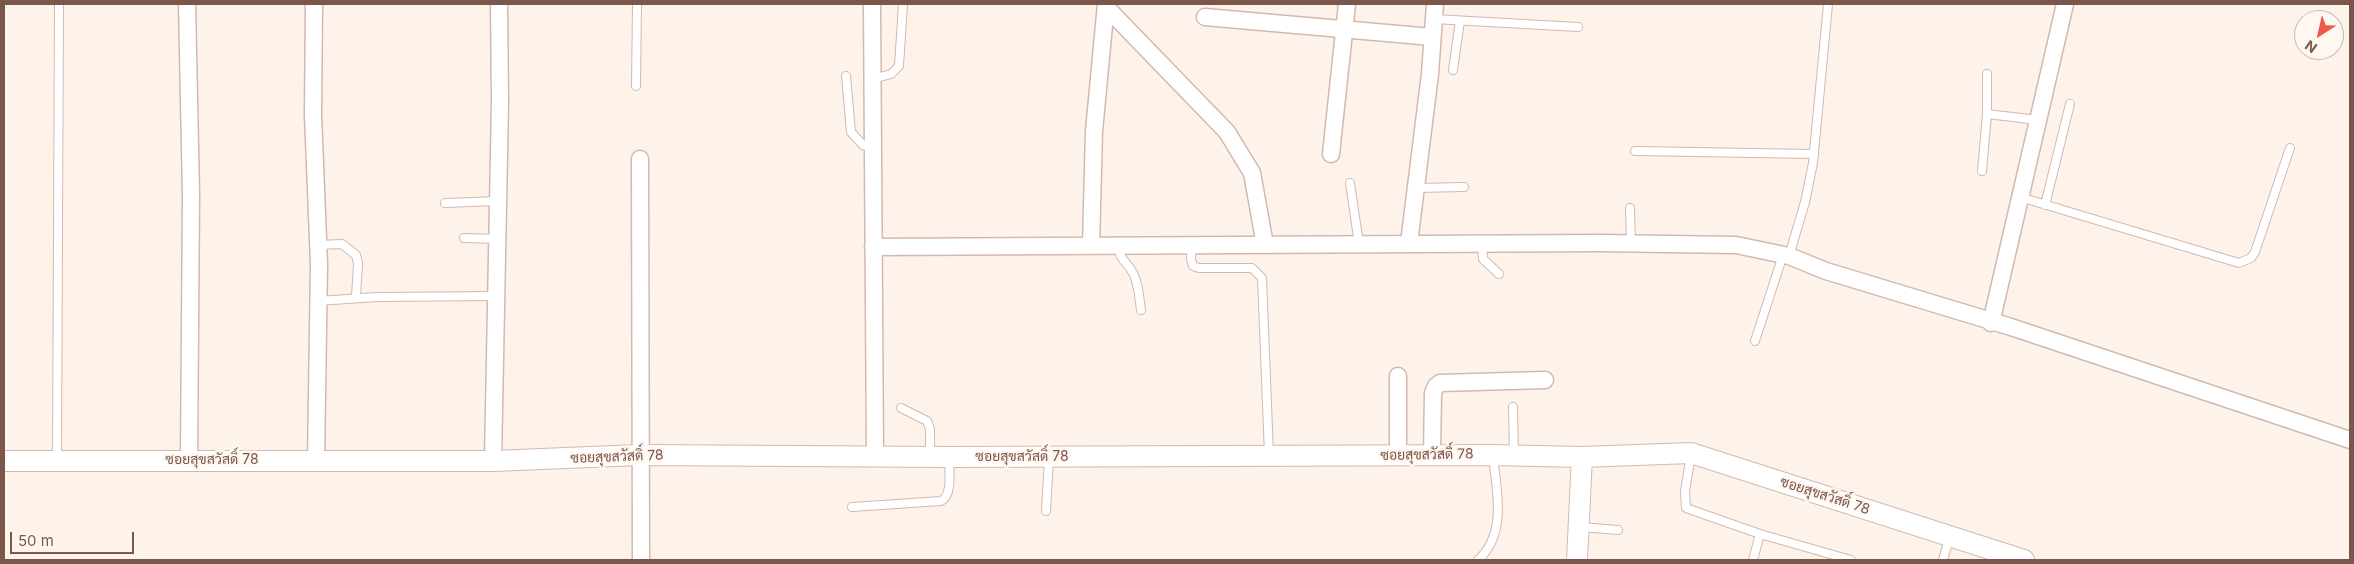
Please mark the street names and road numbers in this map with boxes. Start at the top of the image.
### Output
street label: ซอยสุขสวัสดิ์ 78 [1380,446,1474,464]
street label: ซอยสุขสวัสดิ์ 78 [570,447,664,467]
street label: ซอยสุขสวัสดิ์ 78 [975,449,1069,465]
street label: ซอยสุขสวัสดิ์ 78 [165,452,259,468]
street label: ซอยสุขสวัสดิ์ 78 [1778,474,1872,518]

